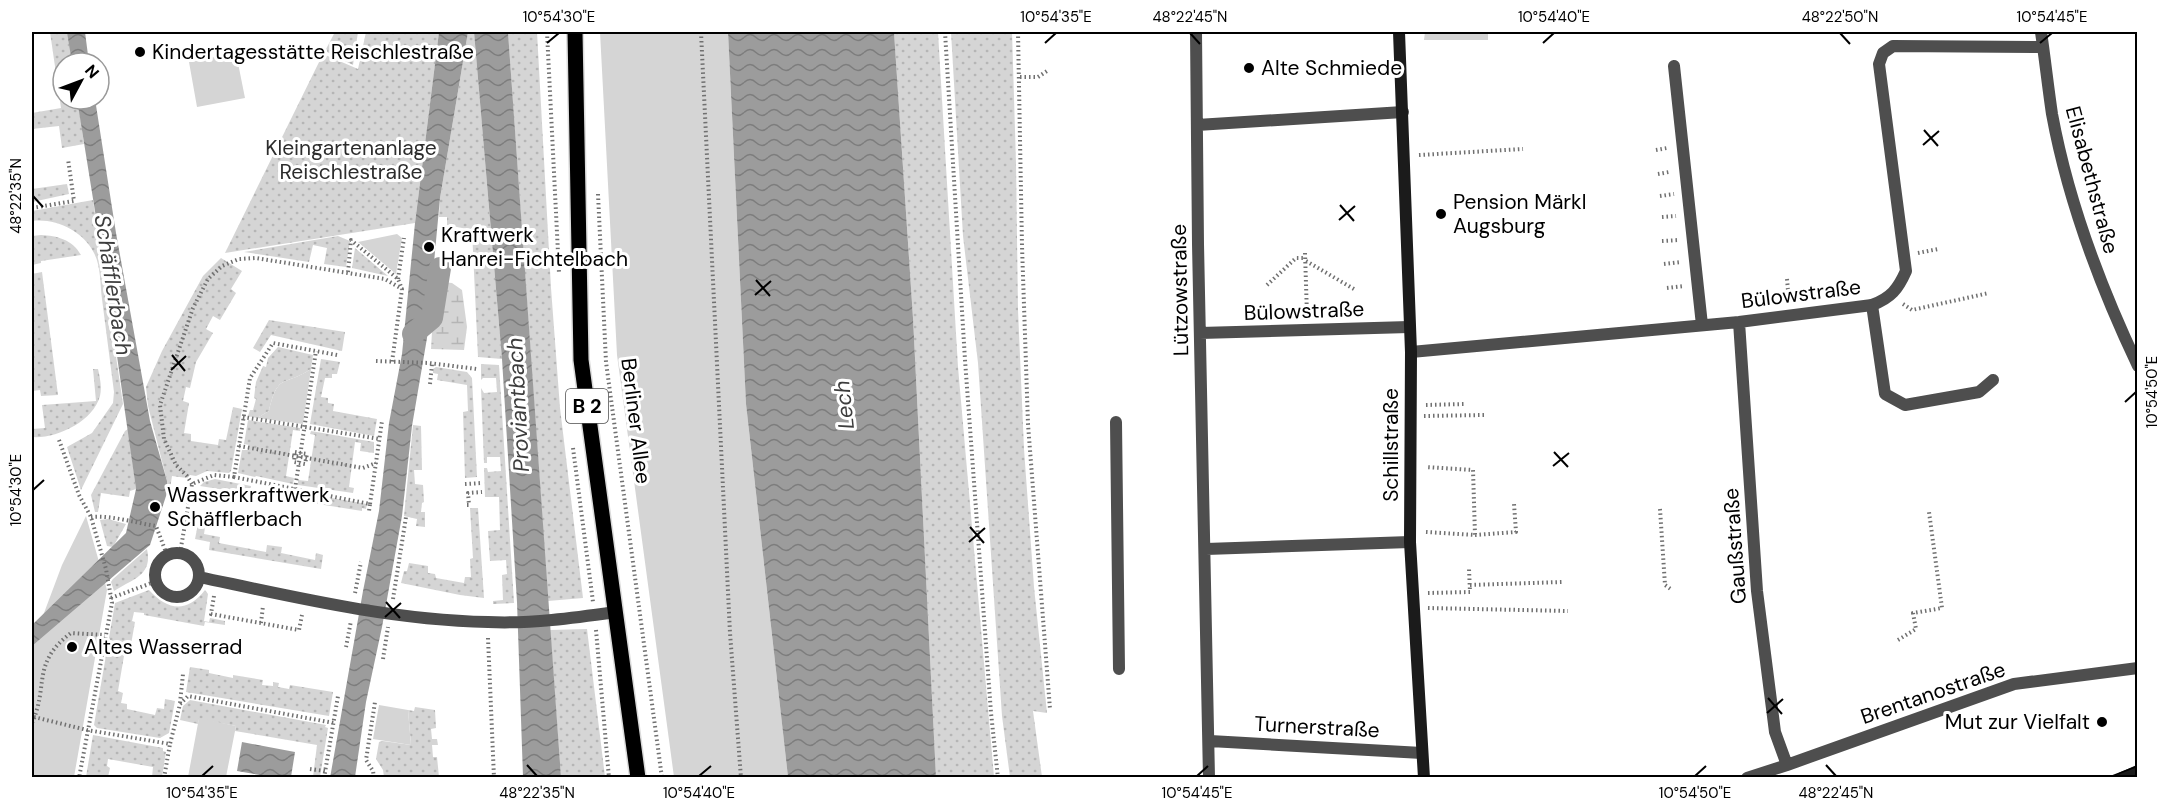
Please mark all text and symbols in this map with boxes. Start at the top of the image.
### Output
text: 10°54'30"E [523,7,595,27]
text: 10°54'35"E [1020,7,1092,27]
text: 48°22'45"N [1153,7,1227,27]
text: 10°54'40"E [1518,7,1590,27]
text: 48°22'50"N [1802,7,1878,27]
text: 10°54'45"E [2017,7,2087,27]
place label: Kindertagesstätte Reischlestraße [152,38,474,66]
marker: Kindertagesstätte Reischlestraße [133,45,147,59]
north arrow [51,51,111,111]
place label: Alte Schmiede [1261,54,1402,82]
text: N [80,60,104,83]
marker: Alte Schmiede [1242,61,1256,75]
street label: Elisabethstraße [2059,103,2125,257]
park label: Kleingartenanlage Reischlestraße [265,134,437,186]
text: 48°22'35"N [6,158,26,234]
place label: Pension Märkl Augsburg [1453,188,1586,240]
marker: Pension Märkl Augsburg [1434,207,1448,221]
water label: Schäfflerbach [88,213,138,357]
place label: Kraftwerk Hanrei-Fichtelbach [441,221,628,273]
street label: Lützowstraße [1165,224,1195,356]
marker: Kraftwerk Hanrei-Fichtelbach [422,240,436,254]
street label: Bülowstraße [1740,273,1863,315]
street label: Bülowstraße [1243,295,1365,327]
water label: Proviantbach [500,337,536,473]
street label: Berliner Allee [614,356,658,486]
text: 10°54'50"E [2142,356,2162,428]
water label: Lech [827,379,861,431]
street label: Schillstraße [1377,388,1405,502]
road number: B 2 [566,389,608,423]
text: 10°54'30"E [6,454,26,526]
place label: Wasserkraftwerk Schäfflerbach [167,481,330,533]
street label: Gaußstraße [1717,487,1753,605]
marker: Wasserkraftwerk Schäfflerbach [148,500,162,514]
place label: Altes Wasserrad [84,633,243,661]
marker: Altes Wasserrad [65,640,79,654]
street label: Brentanostraße [1857,655,2009,731]
place label: Mut zur Vielfalt [1945,708,2090,736]
street label: Turnerstraße [1254,710,1380,744]
marker: Mut zur Vielfalt [2095,715,2109,729]
text: 10°54'35"E [166,783,238,803]
text: 48°22'35"N [499,783,575,803]
text: 10°54'40"E [663,783,735,803]
text: 10°54'45"E [1162,783,1232,803]
text: 10°54'50"E [1659,783,1731,803]
text: 48°22'45"N [1799,783,1873,803]

